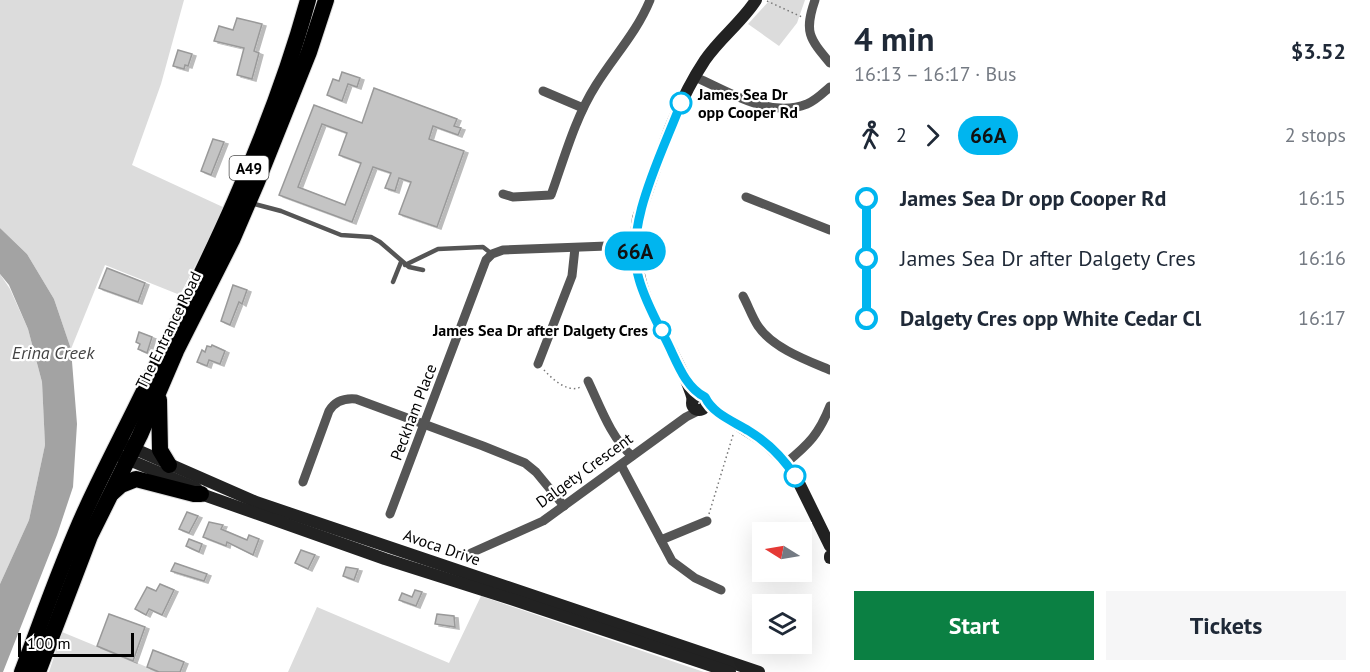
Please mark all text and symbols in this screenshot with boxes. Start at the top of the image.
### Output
text: 4 min [854,17,935,60]
text: $3.52 [1291,37,1346,65]
text: 16:13 – 16:17 · Bus [854,61,1016,87]
place label: James Sea Dr opp Cooper Rd [697,84,798,122]
marker: James Sea Dr opp Cooper Rd [670,92,692,114]
icon: walk [854,119,887,152]
icon: forward [916,119,949,152]
text: 2 [896,122,907,148]
text: 66A [970,122,1006,149]
text: 2 stops [1285,122,1346,148]
road number: A49 [230,156,268,180]
text: James Sea Dr opp Cooper Rd [900,184,1166,212]
text: 16:15 [1298,185,1346,211]
line badge: 66A [600,232,670,270]
text: 66A [617,238,653,265]
text: James Sea Dr after Dalgety Cres [900,244,1196,272]
text: 16:16 [1298,245,1346,271]
street label: The Entrance Road [131,268,205,392]
text: Dalgety Cres opp White Cedar Cl [900,304,1201,332]
text: 16:17 [1298,305,1346,331]
place label: James Sea Dr after Dalgety Cres [432,320,648,340]
marker: James Sea Dr after Dalgety Cres [653,321,671,339]
water label: Erina Creek [12,341,95,364]
street label: Peckham Place [385,361,441,463]
street label: Dalgety Crescent [532,428,637,512]
unlabelled marker [784,465,806,487]
north arrow [752,522,812,582]
map controls [752,522,812,654]
street label: Avoca Drive [401,524,483,570]
button: Start [854,591,1094,660]
button: Tickets [1106,591,1346,660]
button: layers [752,594,812,654]
scale bar [18,630,134,658]
text: 100 m [27,633,70,653]

